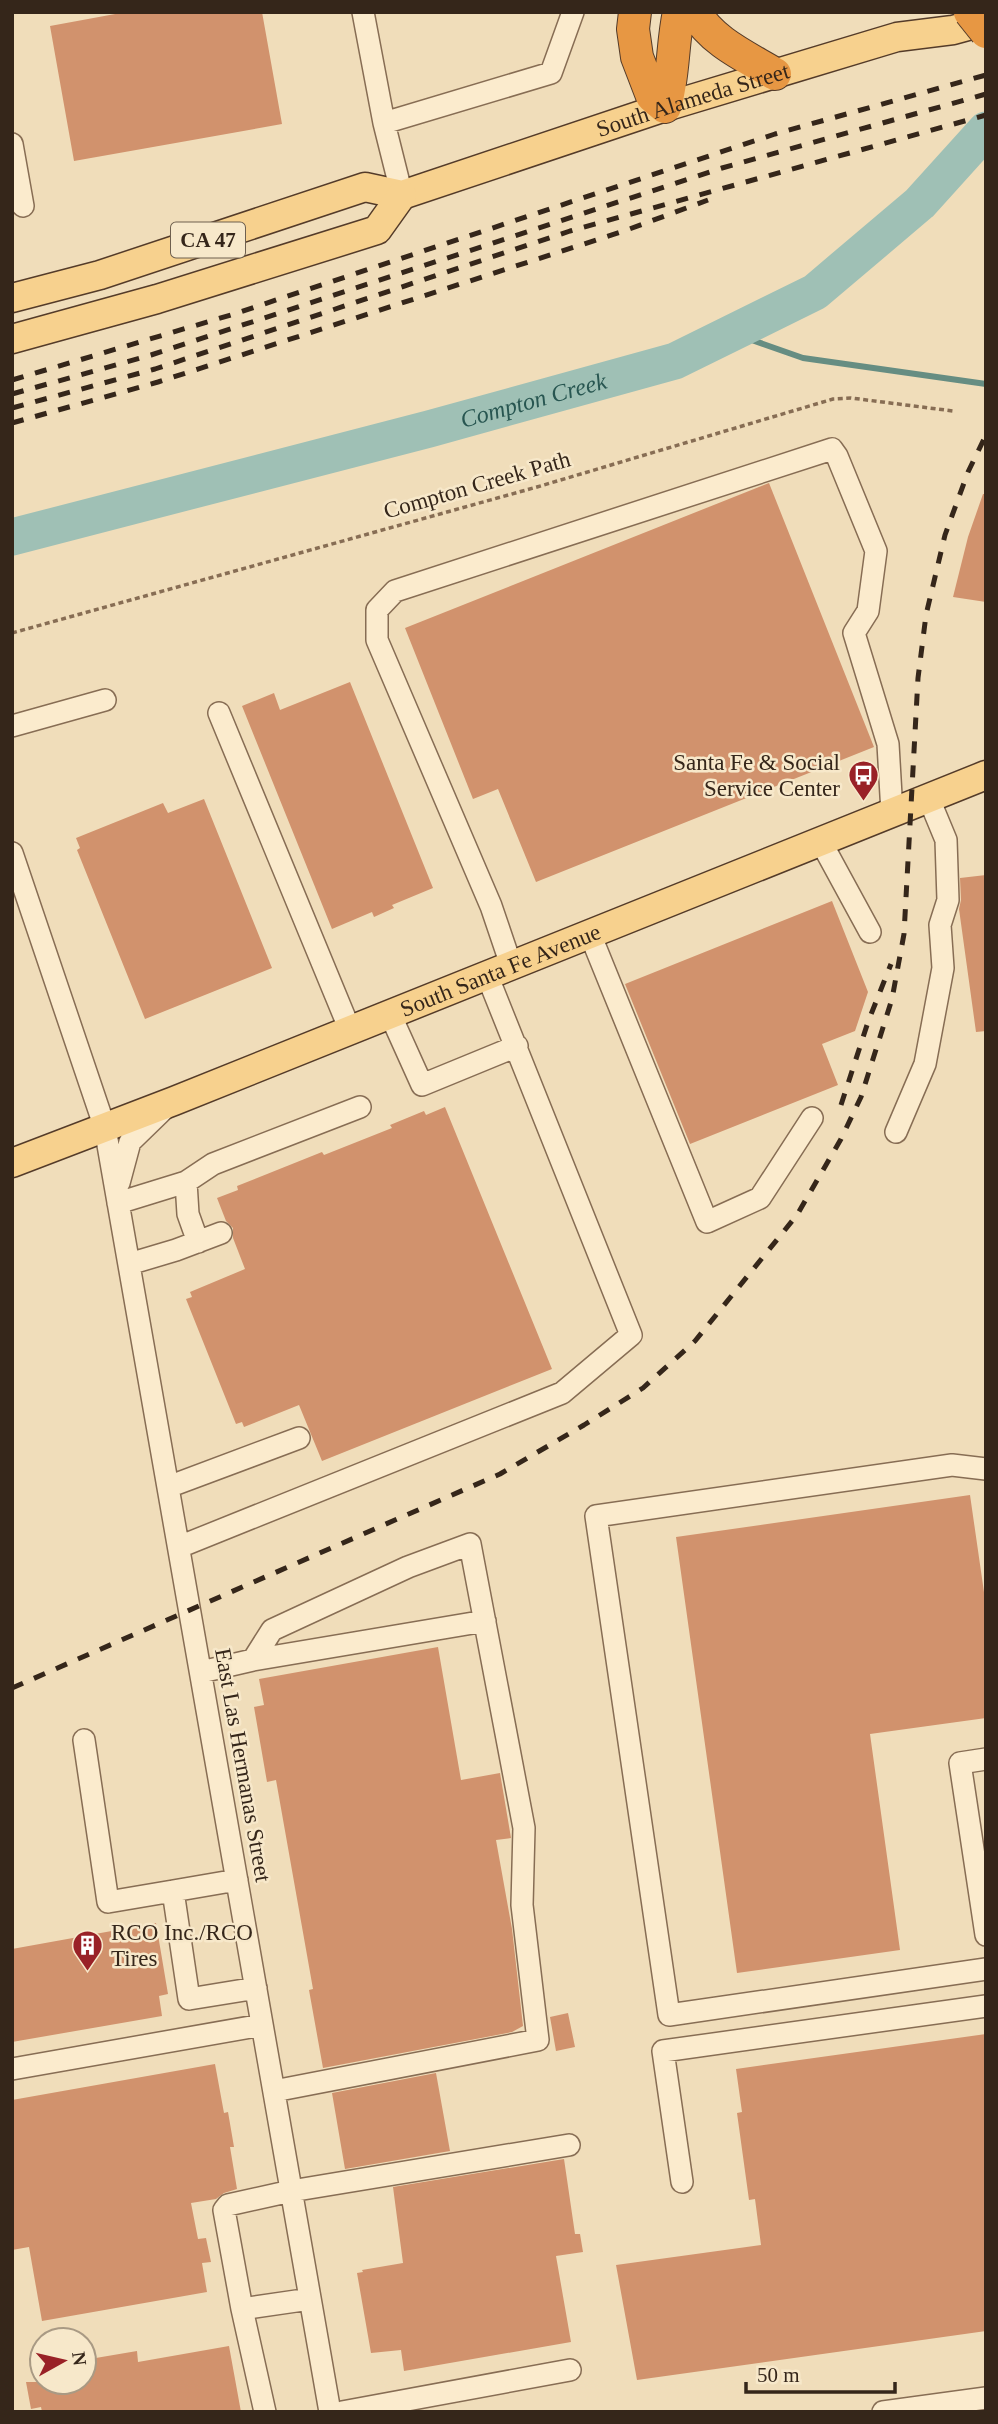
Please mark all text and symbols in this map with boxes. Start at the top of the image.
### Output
street label: South Alameda Street [593,58,793,142]
road number: CA 47 [171,222,245,258]
water label: Compton Creek [457,367,610,433]
street label: Compton Creek Path [381,446,574,524]
place label: Santa Fe & Social Service Center [673,750,840,801]
bus stop icon: Santa Fe & Social Service Center [846,758,880,802]
street label: South Santa Fe Avenue [396,919,604,1021]
street label: East Las Hermanas Street [210,1646,276,1884]
place label: RCO Inc./RCO Tires [111,1920,253,1971]
building icon: RCO Inc./RCO Tires [71,1928,105,1972]
north arrow [28,2326,98,2396]
text: N [68,2350,91,2367]
scale bar [746,2350,895,2394]
text: 50 m [757,2363,800,2387]

